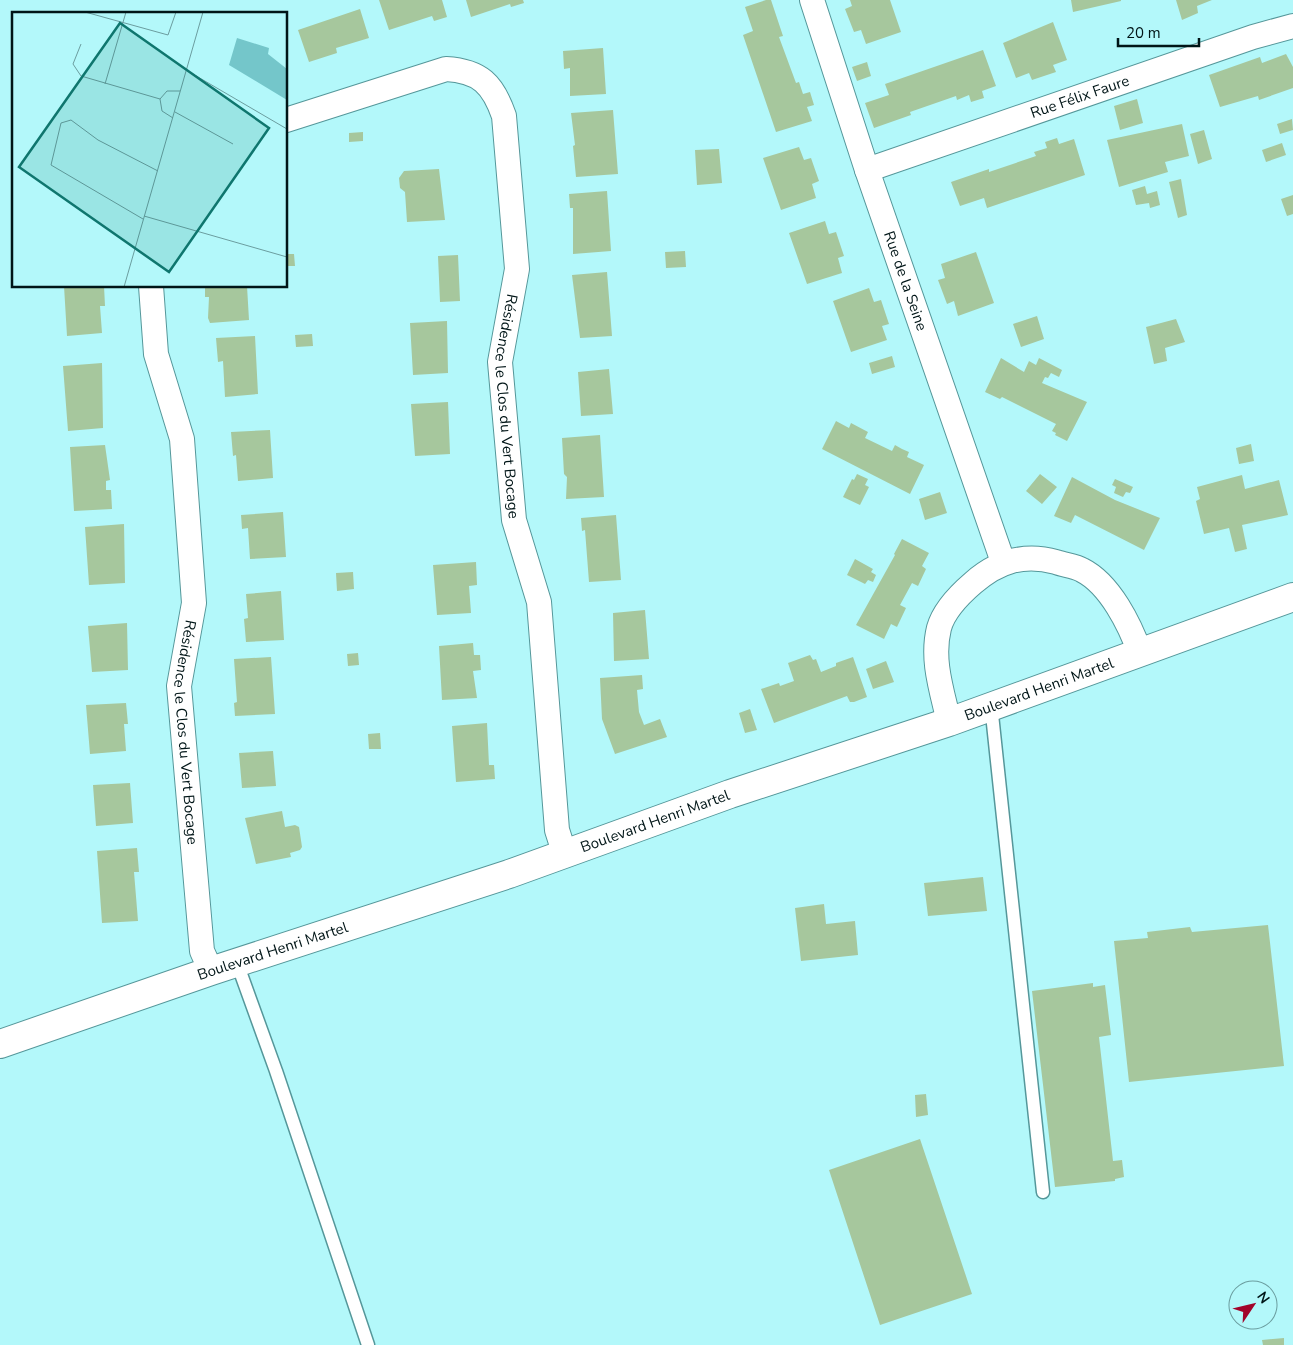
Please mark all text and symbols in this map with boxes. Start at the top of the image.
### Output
inset map [12,12,288,288]
scale bar [1118,15,1199,47]
text: 20 m [1126,23,1161,43]
street label: Rue Félix Faure [1028,70,1132,123]
street label: Rue de la Seine [879,228,932,333]
street label: Résidence le Clos du Vert Bocage [490,292,524,519]
street label: Résidence le Clos du Vert Bocage [169,618,203,845]
street label: Boulevard Henri Martel [962,653,1117,726]
street label: Boulevard Henri Martel [578,785,733,857]
street label: Boulevard Henri Martel [195,917,351,985]
north arrow [1228,1280,1278,1330]
text: N [1252,1288,1274,1308]

